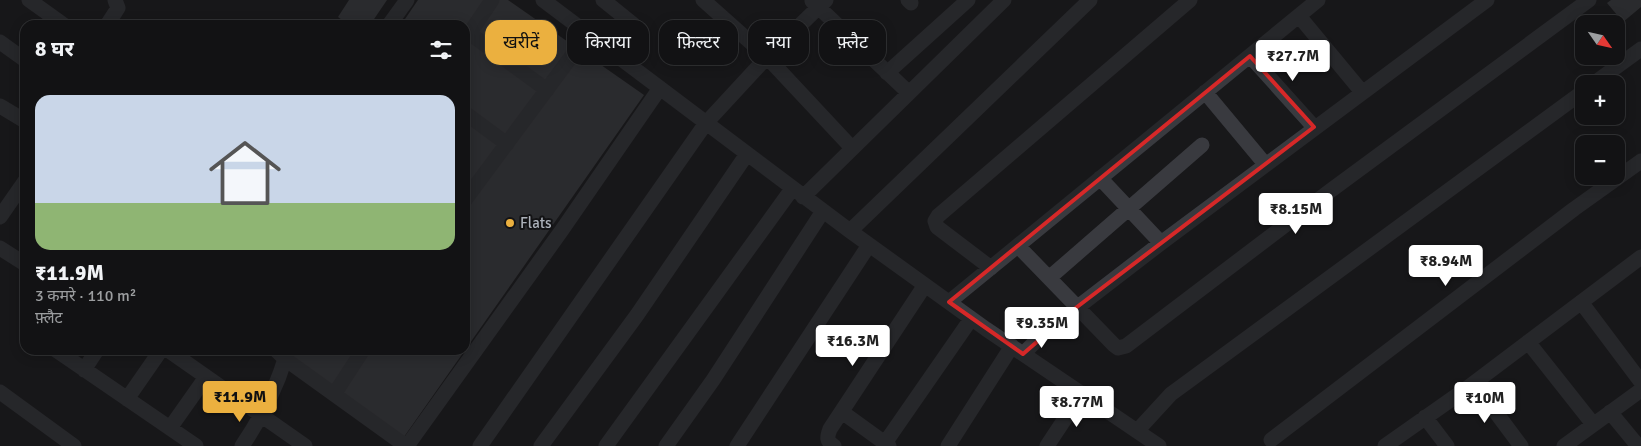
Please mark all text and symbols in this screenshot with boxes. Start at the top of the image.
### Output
north arrow [1575,15,1625,65]
map controls [1575,15,1625,185]
chip: खरीदें [485,20,557,65]
chip: किराया [567,20,649,65]
chip: फ़िल्टर [659,20,738,65]
chip: नया [748,20,809,65]
chip: फ़्लैट [819,20,886,65]
text: 8 घर [35,36,74,62]
icon: filters [427,36,455,64]
pin: ₹27.7M [1252,39,1334,82]
text: ₹27.7M [1267,46,1319,66]
button: + [1575,75,1625,125]
icon: home [200,128,290,218]
button: − [1575,135,1625,185]
pin: ₹8.15M [1255,192,1337,235]
text: ₹8.15M [1270,199,1322,219]
place label: Flats [520,214,552,232]
marker: Flats [504,217,516,229]
pin: ₹8.94M [1405,244,1487,287]
text: ₹8.94M [1420,251,1472,271]
text: ₹11.9M [35,260,104,286]
text: 3 कमरे · 110 m² [35,286,136,306]
pin: ₹9.35M [1001,306,1083,349]
text: फ़्लैट [35,308,63,328]
text: ₹9.35M [1016,313,1068,333]
pin: ₹16.3M [812,324,894,367]
text: ₹16.3M [827,331,879,351]
pin: ₹11.9M [199,380,281,423]
pin: ₹10M [1455,382,1515,424]
pin: ₹8.77M [1036,386,1118,428]
text: ₹11.9M [214,387,266,407]
text: ₹10M [1465,388,1505,408]
text: ₹8.77M [1051,392,1103,412]

